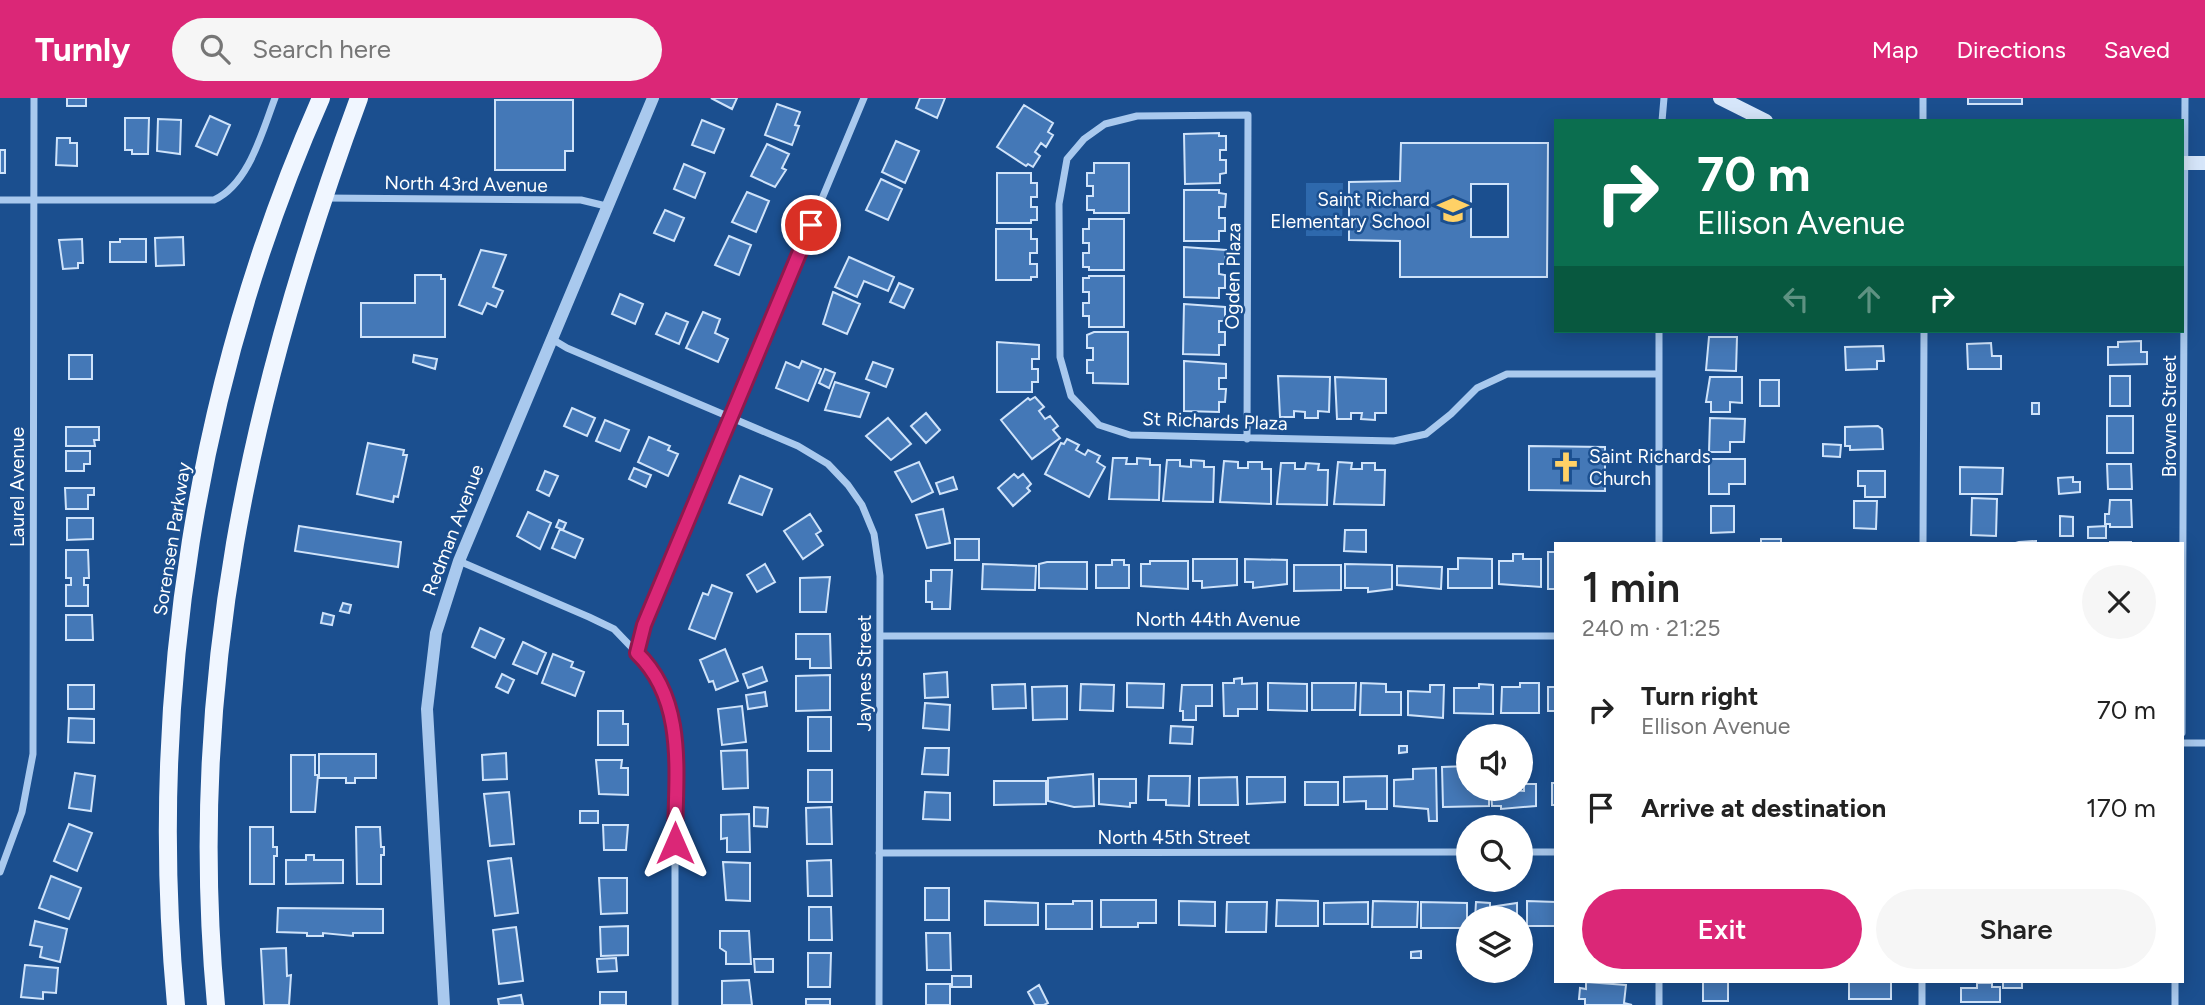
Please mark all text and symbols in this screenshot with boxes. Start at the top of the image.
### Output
search box [172,18,662,81]
text: Turnly [35,30,130,69]
icon: search [196,30,234,68]
text: Search here [252,33,391,65]
text: Map [1872,35,1918,64]
text: Directions [1956,35,2066,64]
text: Saved [2104,35,2170,64]
text: 70 m [1697,144,1810,203]
icon: right [1582,147,1673,238]
street label: North 43rd Avenue [384,171,548,197]
place label: Saint Richard Elementary School [1270,188,1430,233]
school or university icon: Saint Richard Elementary School [1436,193,1470,227]
pin [781,195,841,255]
text: Ellison Avenue [1697,204,1905,242]
icon: arrive [792,206,830,244]
street label: Ogden Plaza [1221,223,1245,329]
icon: left [1777,280,1815,318]
icon: ahead [1850,280,1888,318]
icon: right [1923,280,1961,318]
street label: Browne Street [2158,355,2181,477]
street label: St Richards Plaza [1142,407,1288,435]
street label: Laurel Avenue [6,427,29,547]
place label: Saint Richards Church [1589,445,1711,490]
church icon: Saint Richards Church [1549,450,1583,484]
street label: Sorensen Parkway [149,461,195,617]
street label: Redman Avenue [417,461,489,599]
text: 1 min [1582,562,1680,613]
button: close [2082,565,2156,639]
street label: North 44th Avenue [1136,608,1300,631]
street label: Jaynes Street [853,614,876,732]
text: 240 m · 21:25 [1582,614,1721,642]
text: Turn right [1641,680,1758,712]
icon: right [1582,691,1620,729]
text: 70 m [2097,694,2156,726]
text: Ellison Avenue [1641,712,1790,740]
map controls [1456,724,1533,983]
button: sound [1456,724,1533,801]
icon: arrive [1582,789,1620,827]
text: Arrive at destination [1641,792,1886,824]
text: 170 m [2086,792,2156,824]
position arrow [638,806,712,880]
button: search [1456,815,1533,892]
street label: North 45th Street [1097,826,1251,849]
button: Exit [1582,889,1862,969]
button: Share [1876,889,2156,969]
button: layers [1456,906,1533,983]

